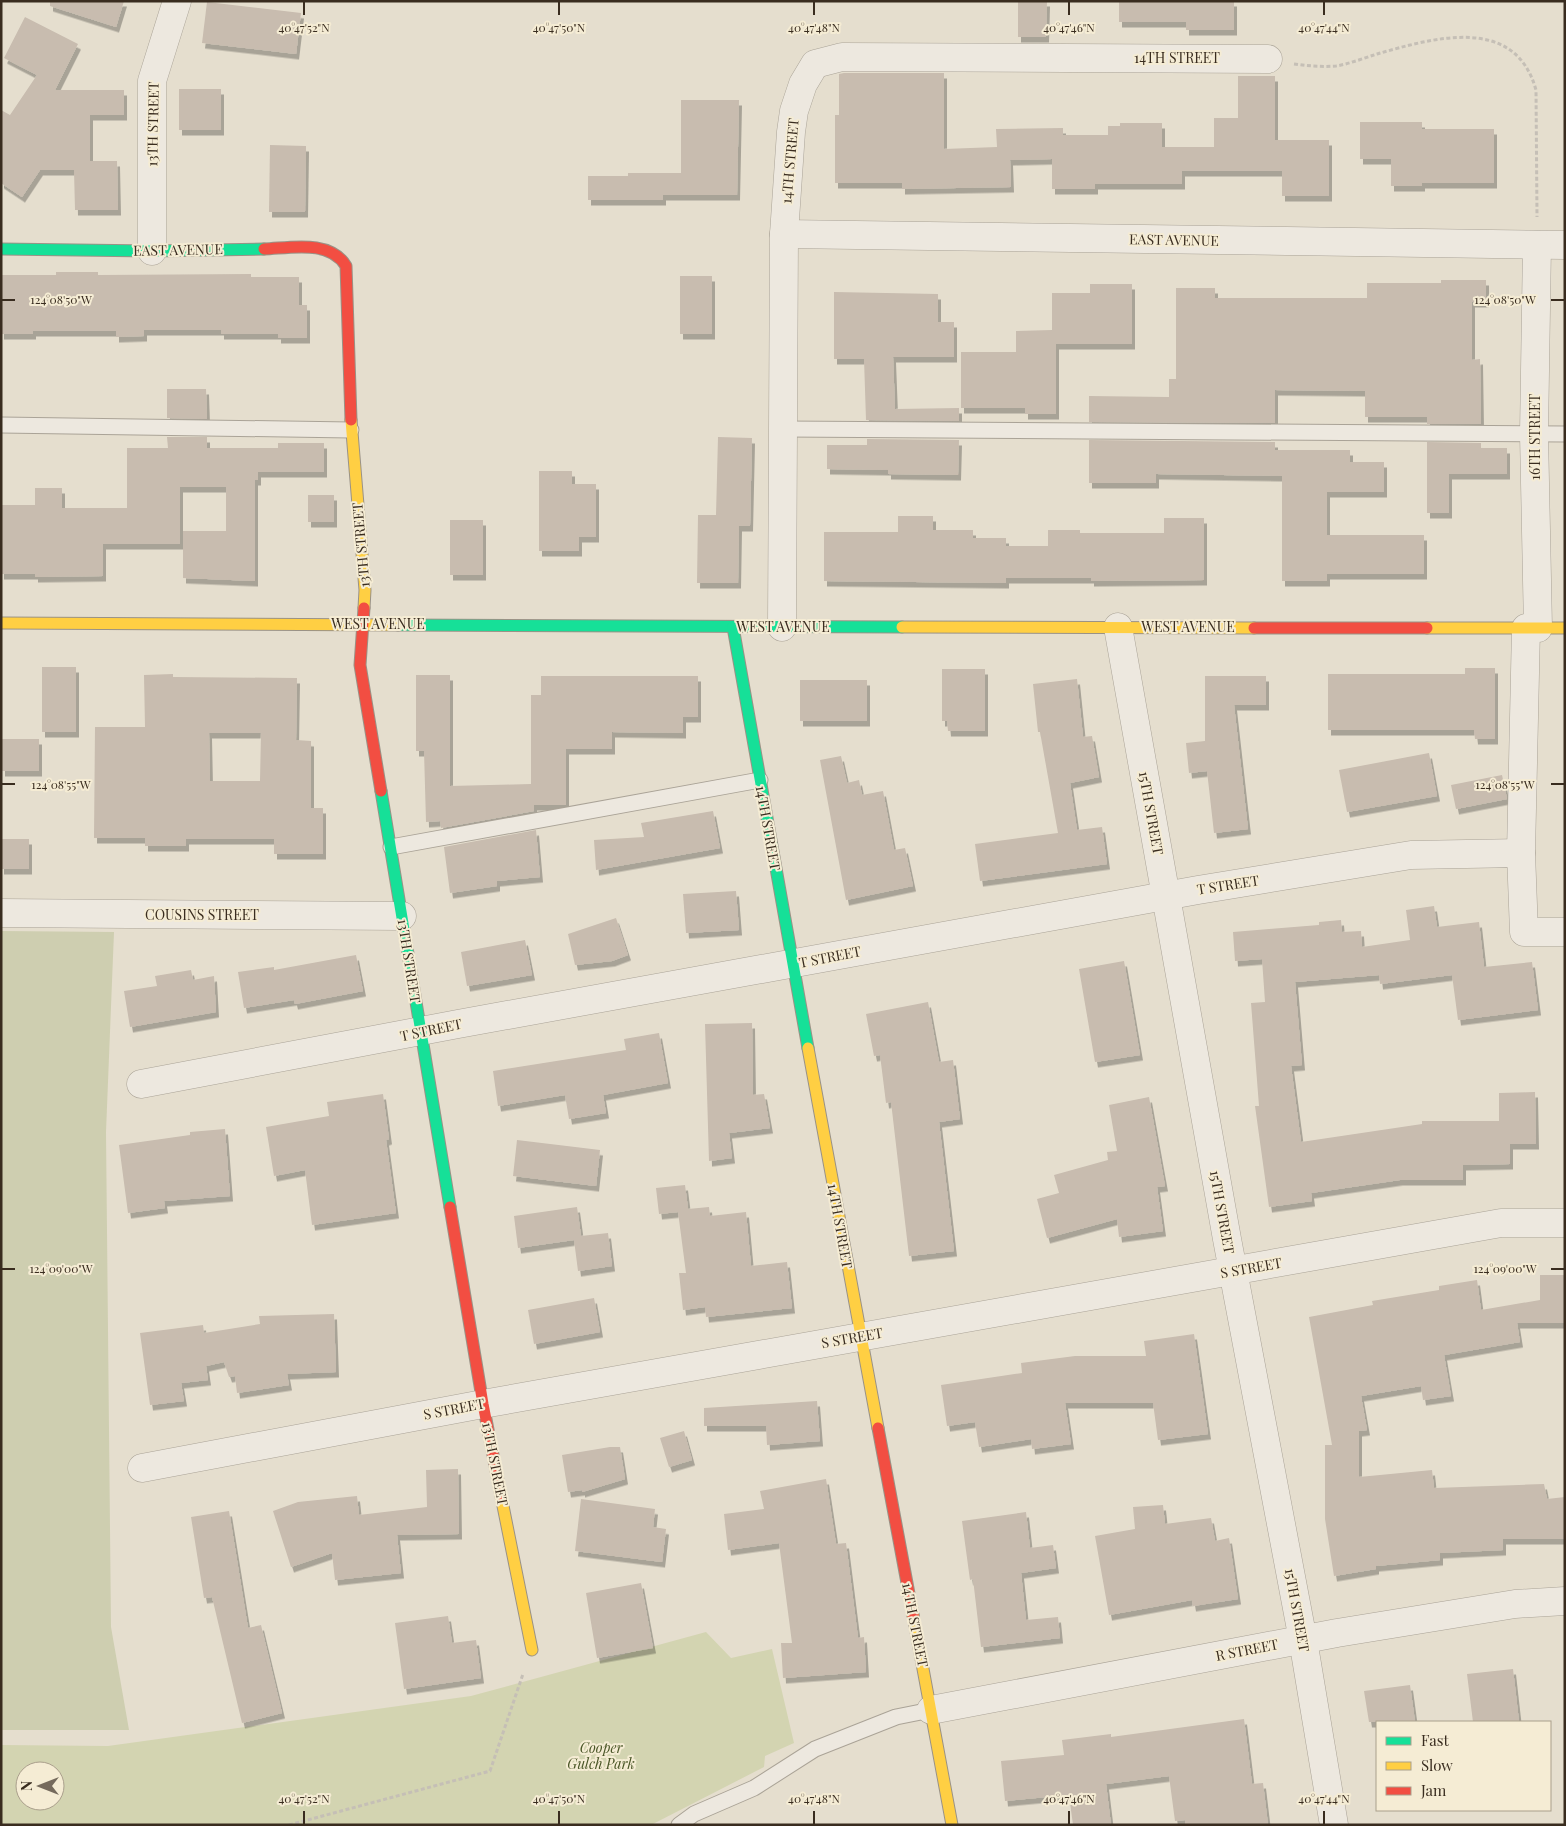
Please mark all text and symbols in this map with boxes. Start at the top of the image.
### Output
text: 40°47'52"N [278,19,330,35]
text: 40°47'50"N [533,19,586,35]
text: 40°47'48"N [788,19,840,35]
text: 40°47'46"N [1043,19,1095,35]
text: 40°47'44"N [1298,19,1350,35]
street label: 14TH STREET [1134,48,1220,67]
street label: 13TH STREET [142,81,163,167]
street label: 14TH STREET [776,117,803,205]
street label: EAST AVENUE [1129,229,1219,250]
street label: EAST AVENUE [133,239,223,260]
text: 124°08'50"W [30,291,92,307]
text: 124°08'50"W [1474,291,1536,307]
street label: 16TH STREET [1525,394,1544,480]
street label: 13TH STREET [347,502,374,588]
street label: WEST AVENUE [330,614,425,633]
street label: WEST AVENUE [735,617,830,636]
street label: WEST AVENUE [1140,617,1235,636]
street label: 15TH STREET [1135,770,1168,857]
text: 124°08'55"W [31,776,91,792]
text: 124°08'55"W [1475,776,1535,792]
street label: 14TH STREET [752,784,785,872]
street label: T STREET [1195,870,1261,899]
street label: COUSINS STREET [145,905,259,924]
street label: 13TH STREET [393,917,426,1005]
street label: T STREET [797,941,863,972]
street label: T STREET [398,1014,464,1045]
street label: 15TH STREET [1206,1169,1239,1256]
street label: 14TH STREET [824,1182,857,1270]
street label: S STREET [1219,1253,1283,1282]
text: 124°09'00"W [29,1260,93,1276]
text: 124°09'00"W [1473,1260,1537,1276]
street label: S STREET [820,1323,884,1352]
street label: S STREET [422,1393,487,1424]
street label: 13TH STREET [478,1420,513,1508]
street label: 15TH STREET [1281,1567,1314,1654]
street label: 14TH STREET [898,1581,933,1669]
street label: R STREET [1214,1634,1280,1665]
legend [1376,1721,1551,1811]
text: Fast [1421,1730,1450,1750]
park label: Cooper Gulch Park [567,1738,635,1773]
text: Slow [1421,1755,1453,1775]
north arrow [15,1761,65,1811]
text: Jam [1420,1780,1447,1800]
text: N [17,1781,36,1791]
text: 40°47'52"N [278,1790,330,1806]
text: 40°47'50"N [533,1790,586,1806]
text: 40°47'48"N [788,1790,840,1806]
text: 40°47'46"N [1043,1790,1095,1806]
text: 40°47'44"N [1298,1790,1350,1806]

